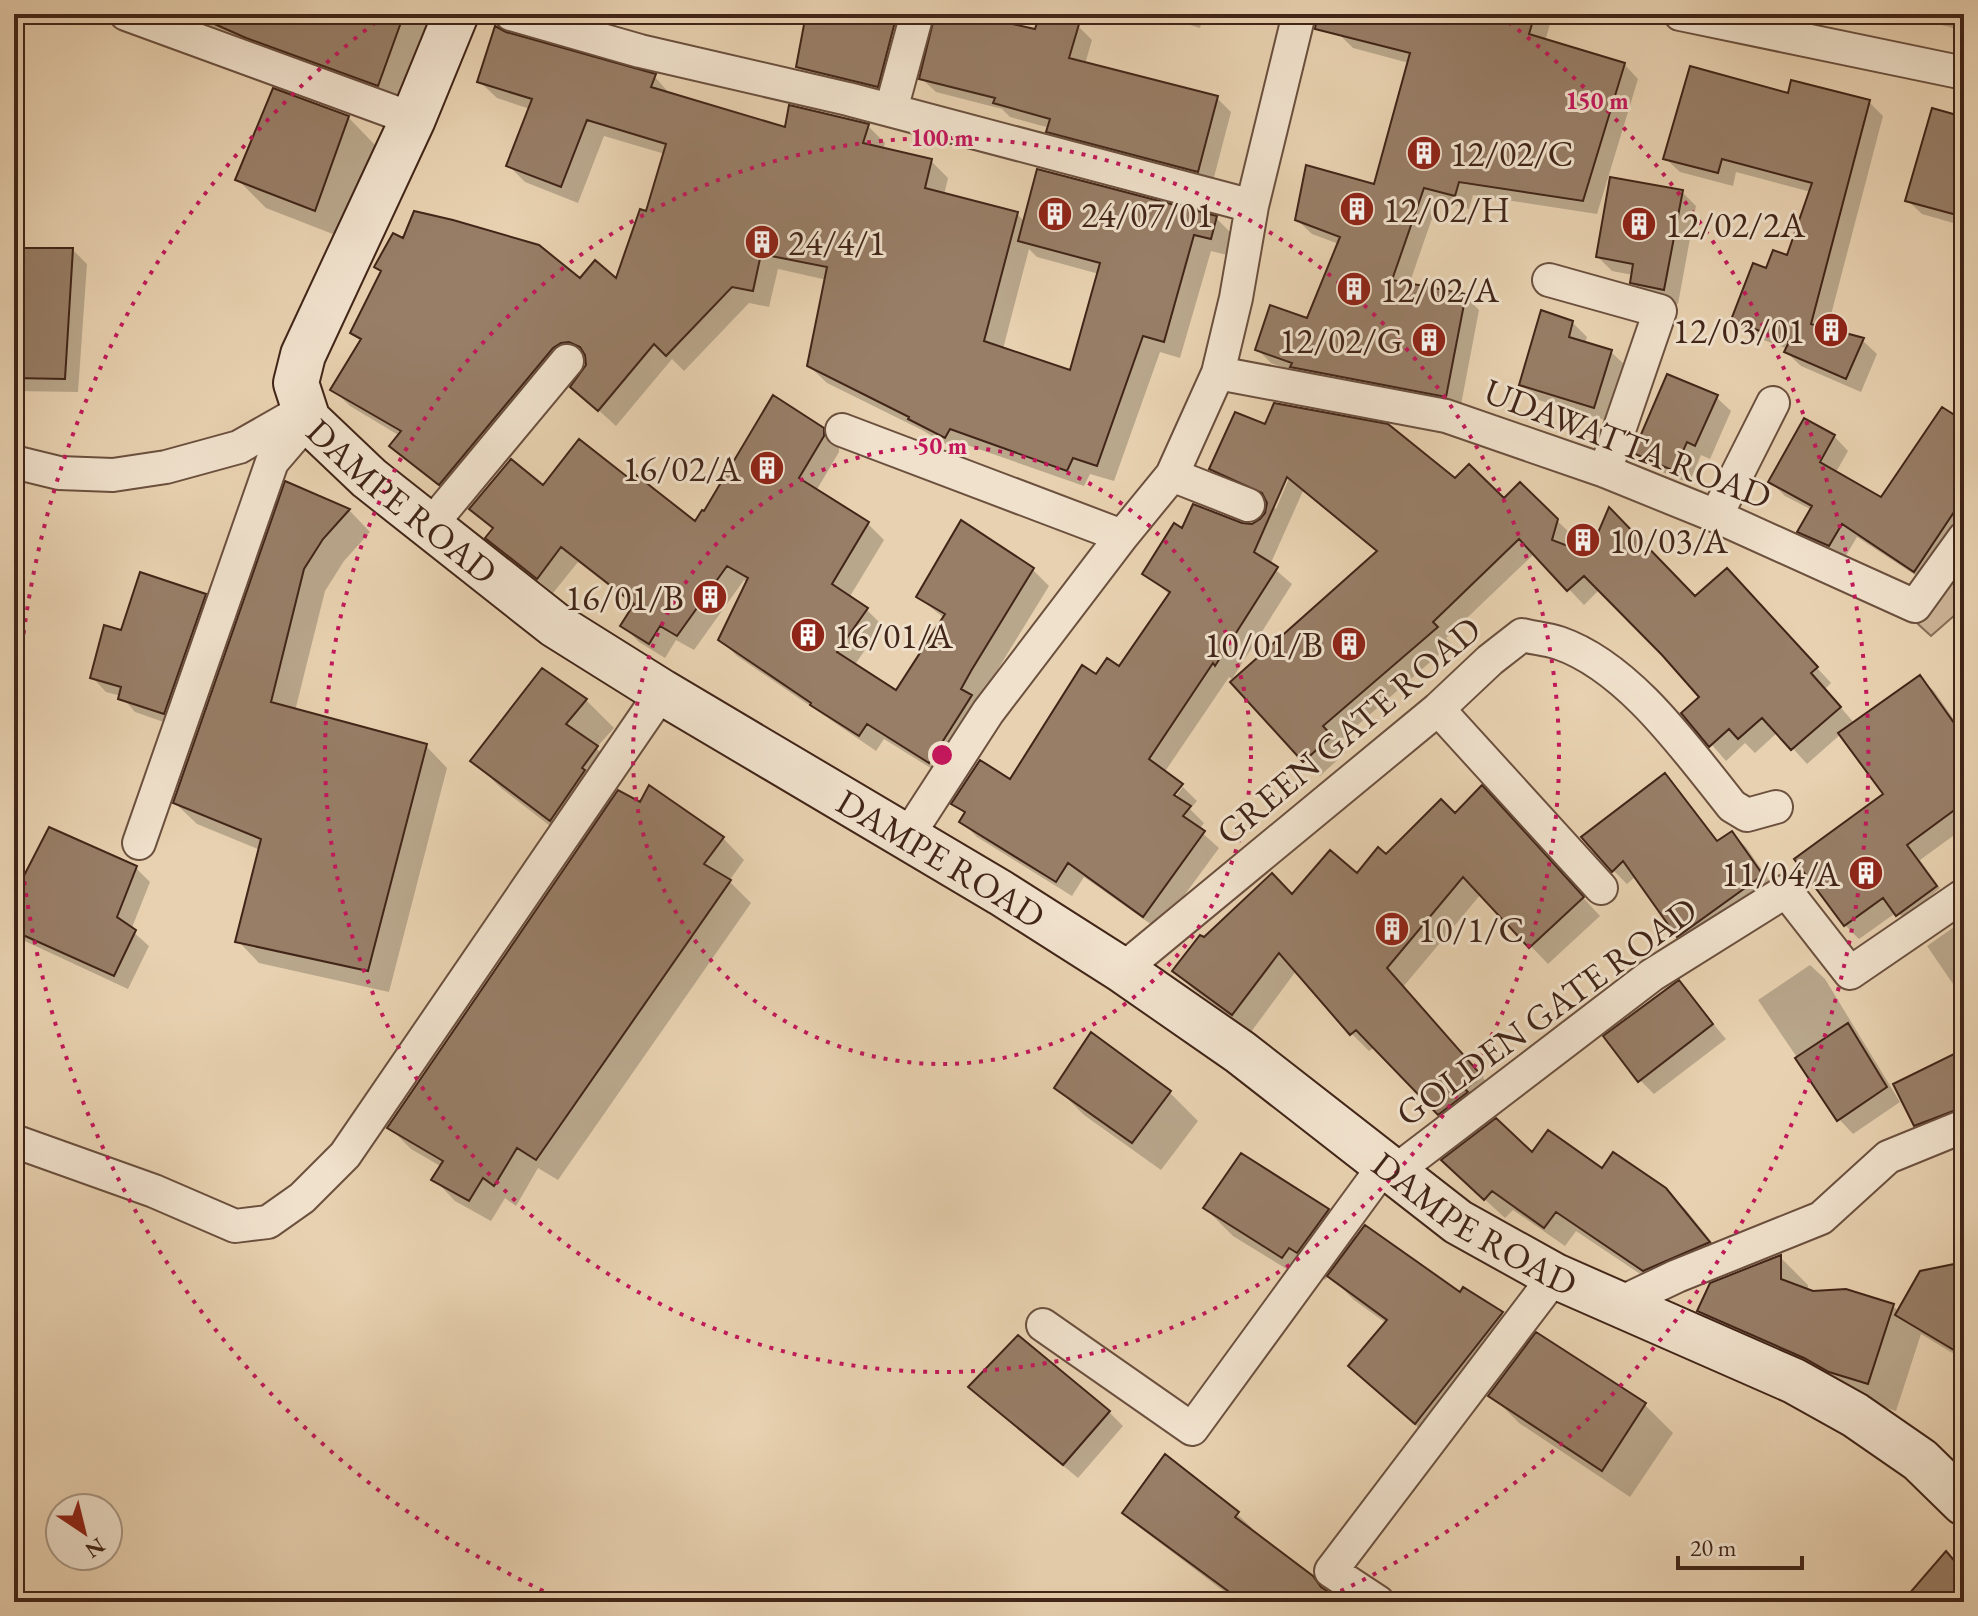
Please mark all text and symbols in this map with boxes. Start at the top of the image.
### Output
text: 150 m [1565,85,1629,116]
text: 100 m [910,122,974,153]
place label: 12/02/C [1450,130,1573,177]
building icon: 12/02/C [1405,134,1443,172]
place label: 12/02/H [1383,186,1510,233]
building icon: 12/02/H [1338,190,1376,228]
place label: 24/07/01 [1081,191,1213,238]
building icon: 24/07/01 [1036,195,1074,233]
place label: 12/02/2A [1665,201,1806,248]
building icon: 12/02/2A [1620,205,1658,243]
place label: 24/4/1 [788,219,886,266]
building icon: 24/4/1 [743,223,781,261]
place label: 12/02/A [1380,266,1500,313]
building icon: 12/02/A [1335,270,1373,308]
place label: 12/03/01 [1673,307,1805,354]
building icon: 12/03/01 [1812,311,1850,349]
place label: 12/02/G [1279,317,1403,364]
building icon: 12/02/G [1410,321,1448,359]
street label: UDAWATTA ROAD [1478,367,1778,520]
street label: DAMPE ROAD [296,408,507,595]
text: 50 m [917,430,967,461]
place label: 16/02/A [622,445,742,492]
building icon: 16/02/A [748,449,786,487]
place label: 10/03/A [1609,517,1729,564]
building icon: 10/03/A [1564,521,1602,559]
place label: 16/01/B [565,574,684,621]
building icon: 16/01/B [691,578,729,616]
street label: GREEN GATE ROAD [1206,606,1490,855]
place label: 16/01/A [834,612,954,659]
building icon: 16/01/A [789,616,827,654]
place label: 10/01/B [1204,621,1323,668]
building icon: 10/01/B [1330,625,1368,663]
centre of rings [928,741,956,769]
street label: DAMPE ROAD [828,778,1054,939]
place label: 11/04/A [1721,850,1841,897]
building icon: 11/04/A [1847,854,1885,892]
street label: GOLDEN GATE ROAD [1386,886,1706,1137]
place label: 10/1/C [1418,906,1524,953]
building icon: 10/1/C [1373,910,1411,948]
street label: DAMPE ROAD [1363,1141,1584,1307]
north arrow [44,1492,124,1572]
scale bar [1678,1520,1802,1570]
text: N [79,1531,111,1565]
text: 20 m [1690,1532,1737,1563]

